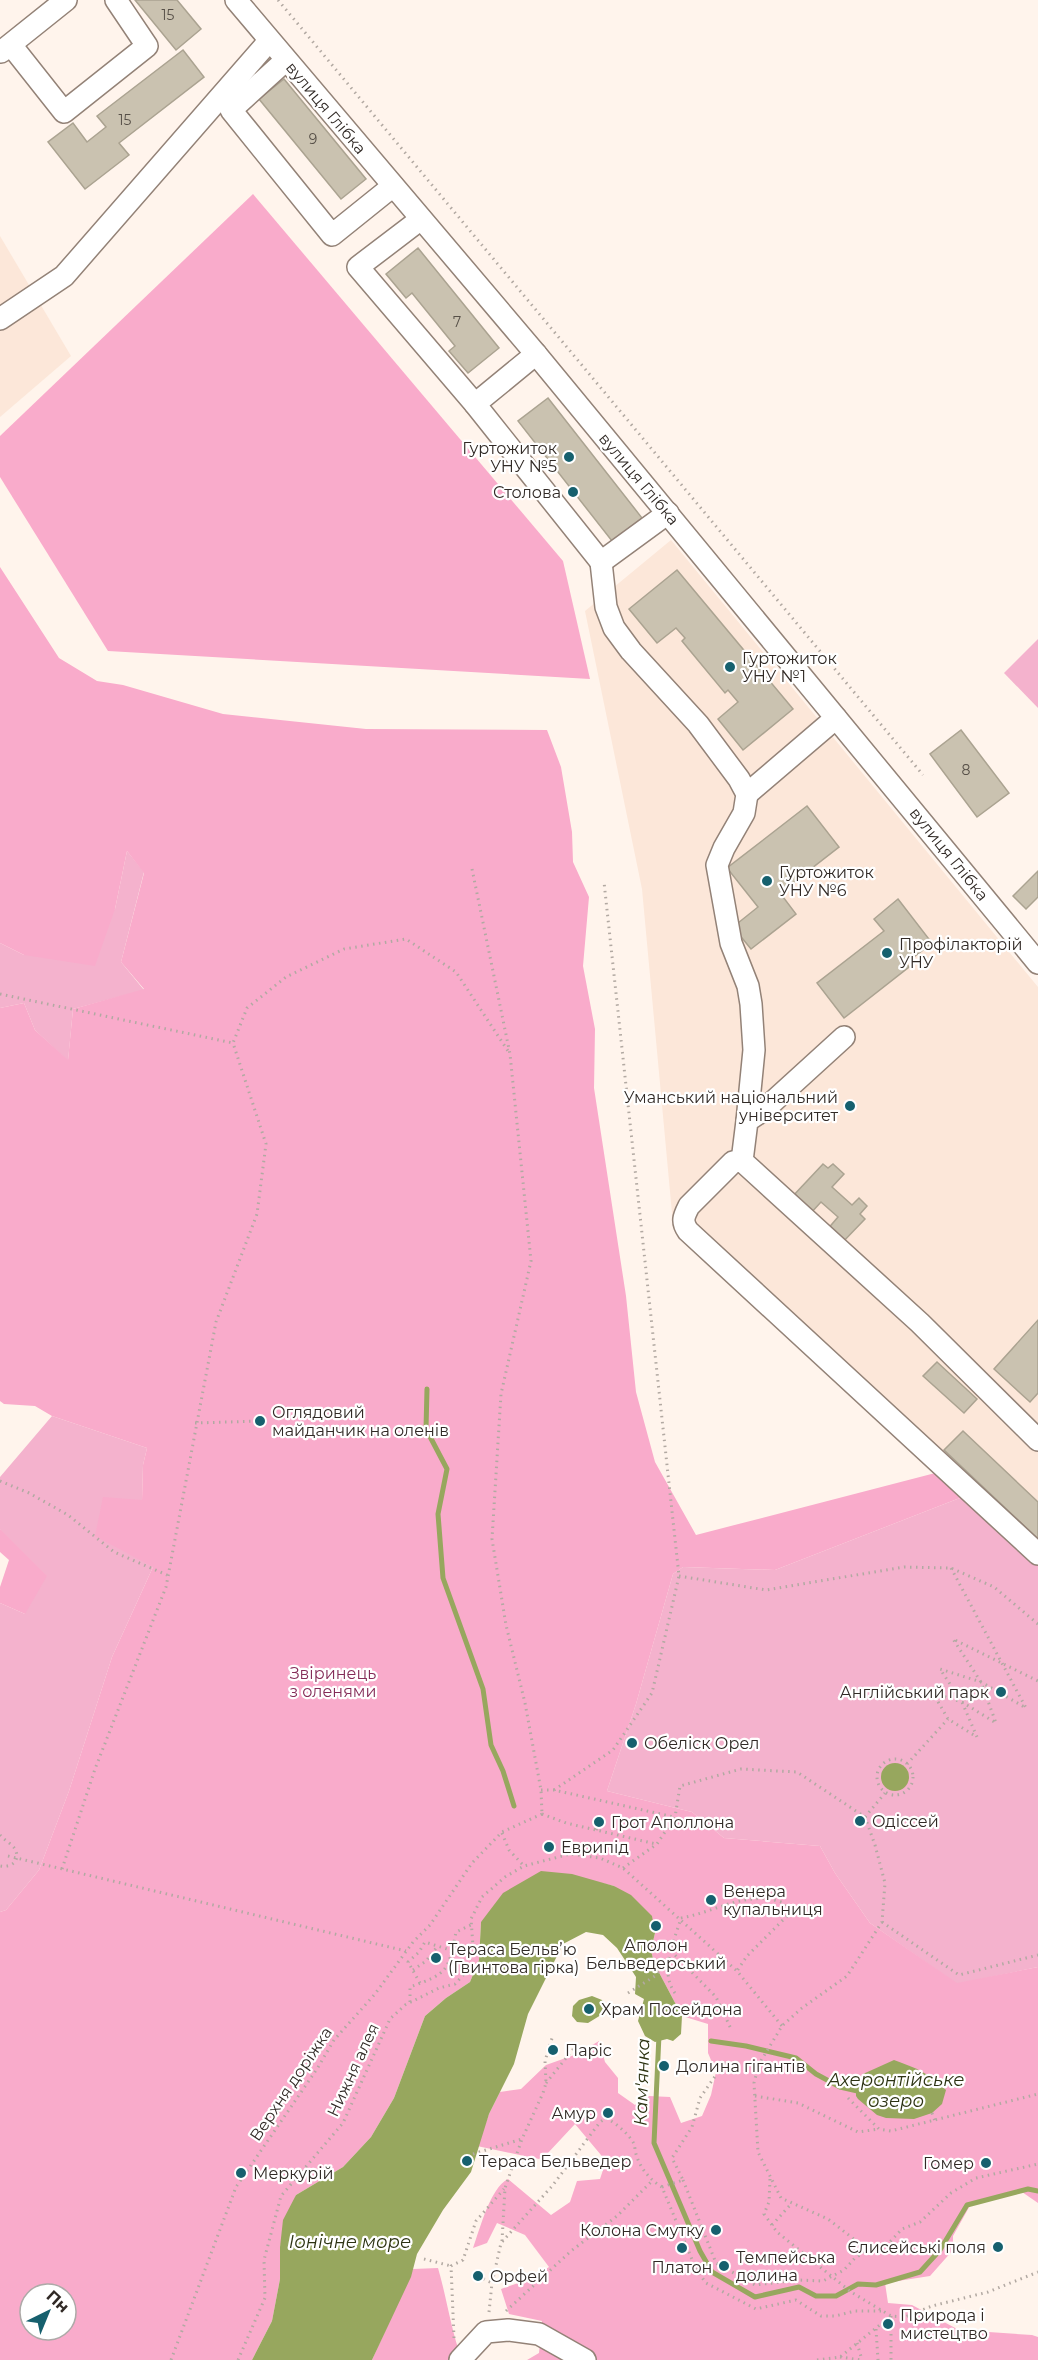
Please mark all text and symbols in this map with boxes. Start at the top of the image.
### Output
house number: 15 [162,6,175,24]
street label: вулиця Глібка [282,58,370,158]
house number: 15 [119,111,132,129]
house number: 9 [309,130,317,148]
house number: 7 [453,313,461,331]
street label: вулиця Глібка [595,429,683,529]
place label: Гуртожиток УНУ №5 [462,439,558,476]
marker: Гуртожиток УНУ №5 [562,450,576,464]
place label: Столова [493,483,561,502]
marker: Столова [566,485,580,499]
place label: Гуртожиток УНУ №1 [742,649,837,686]
marker: Гуртожиток УНУ №1 [723,660,737,674]
house number: 8 [962,761,971,779]
street label: вулиця Глібка [906,804,992,904]
place label: Гуртожиток УНУ №6 [779,863,874,900]
marker: Гуртожиток УНУ №6 [760,874,774,888]
place label: Профілакторій УНУ [899,935,1023,972]
marker: Профілакторій УНУ [880,946,894,960]
place label: Уманський національний університет [624,1088,838,1125]
marker: Уманський національний університет [843,1099,857,1113]
place label: Оглядовий майданчик на оленів [272,1403,449,1440]
marker: Оглядовий майданчик на оленів [253,1414,267,1428]
park label: Звіринець з оленями [289,1664,377,1701]
place label: Англійський парк [840,1683,990,1702]
marker: Англійський парк [994,1685,1008,1699]
place label: Обеліск Орел [644,1734,759,1753]
marker: Обеліск Орел [625,1736,639,1750]
place label: Одіссей [872,1812,939,1831]
place label: Грот Аполлона [611,1813,734,1832]
marker: Одіссей [853,1814,867,1828]
marker: Грот Аполлона [592,1815,606,1829]
place label: Еврипід [561,1838,629,1857]
marker: Еврипід [542,1840,556,1854]
place label: Венера купальниця [723,1882,823,1919]
marker: Венера купальниця [704,1893,718,1907]
marker: Аполон Бельведерський [649,1919,663,1933]
place label: Аполон Бельведерський [586,1936,726,1973]
place label: Тераса Бельв’ю (Гвинтова гірка) [448,1940,579,1977]
marker: Тераса Бельв’ю (Гвинтова гірка) [429,1951,443,1965]
place label: Храм Посейдона [601,2000,742,2019]
marker: Храм Посейдона [582,2002,596,2016]
street label: Нижня алея [323,2020,383,2120]
street label: Верхня доріжка [246,2023,336,2145]
water label: Кам'янка [629,2038,655,2126]
place label: Паріс [565,2041,612,2060]
marker: Паріс [546,2043,560,2057]
place label: Долина гігантів [676,2057,805,2076]
marker: Долина гігантів [657,2059,671,2073]
water label: Ахеронтійське озеро [827,2069,964,2112]
place label: Амур [552,2104,596,2123]
marker: Амур [601,2106,615,2120]
place label: Тераса Бельведер [479,2152,631,2171]
marker: Тераса Бельведер [460,2154,474,2168]
place label: Гомер [923,2154,974,2173]
marker: Гомер [979,2156,993,2170]
place label: Меркурій [253,2164,334,2183]
marker: Меркурій [234,2166,248,2180]
place label: Колона Смутку [580,2221,704,2240]
marker: Колона Смутку [709,2223,723,2237]
water label: Іонічне море [289,2231,411,2253]
place label: Єлисейські поля [848,2238,986,2257]
marker: Єлисейські поля [991,2240,1005,2254]
marker: Платон [675,2241,689,2255]
place label: Темпейська долина [736,2248,835,2285]
place label: Платон [652,2258,712,2277]
marker: Темпейська долина [717,2259,731,2273]
place label: Орфей [490,2267,548,2286]
marker: Орфей [471,2269,485,2283]
north arrow [18,2282,78,2342]
text: Пн [43,2286,73,2317]
place label: Природа і мистецтво [900,2306,988,2343]
marker: Природа і мистецтво [881,2317,895,2331]

